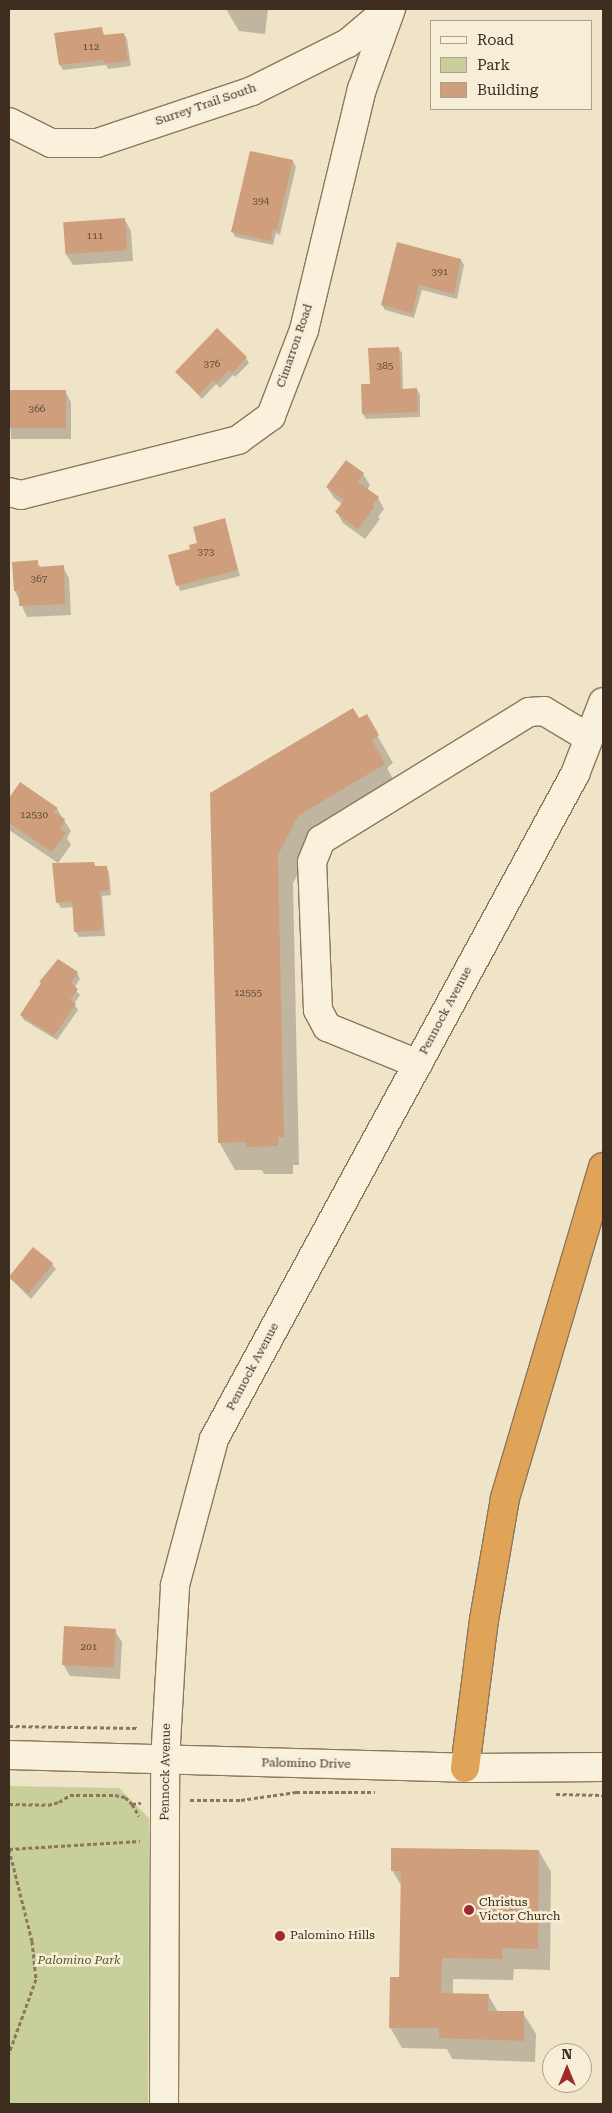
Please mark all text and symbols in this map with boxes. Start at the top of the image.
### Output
legend [430,20,592,110]
text: Road [477,31,514,49]
house number: 112 [83,41,99,53]
text: Park [477,56,510,74]
street label: Surrey Trail South [154,81,258,129]
text: Building [477,81,538,99]
house number: 394 [253,195,269,207]
house number: 111 [87,230,103,242]
house number: 391 [432,266,448,278]
street label: Cimarron Road [274,302,316,390]
house number: 376 [204,358,220,370]
house number: 385 [377,360,393,372]
house number: 366 [29,403,45,415]
house number: 373 [198,546,214,558]
house number: 367 [31,573,47,585]
house number: 12530 [20,809,48,821]
street label: Pennock Avenue [417,965,475,1057]
house number: 12555 [234,987,262,999]
street label: Pennock Avenue [224,1321,282,1413]
house number: 201 [81,1641,97,1653]
street label: Pennock Avenue [158,1723,174,1821]
street label: Palomino Drive [261,1756,351,1772]
place label: Christus Victor Church [479,1896,561,1924]
marker: Christus Victor Church [463,1904,475,1916]
place label: Palomino Hills [290,1929,375,1943]
marker: Palomino Hills [274,1930,286,1942]
park label: Palomino Park [37,1954,121,1968]
north arrow [542,2043,592,2093]
text: N [562,2046,572,2062]

